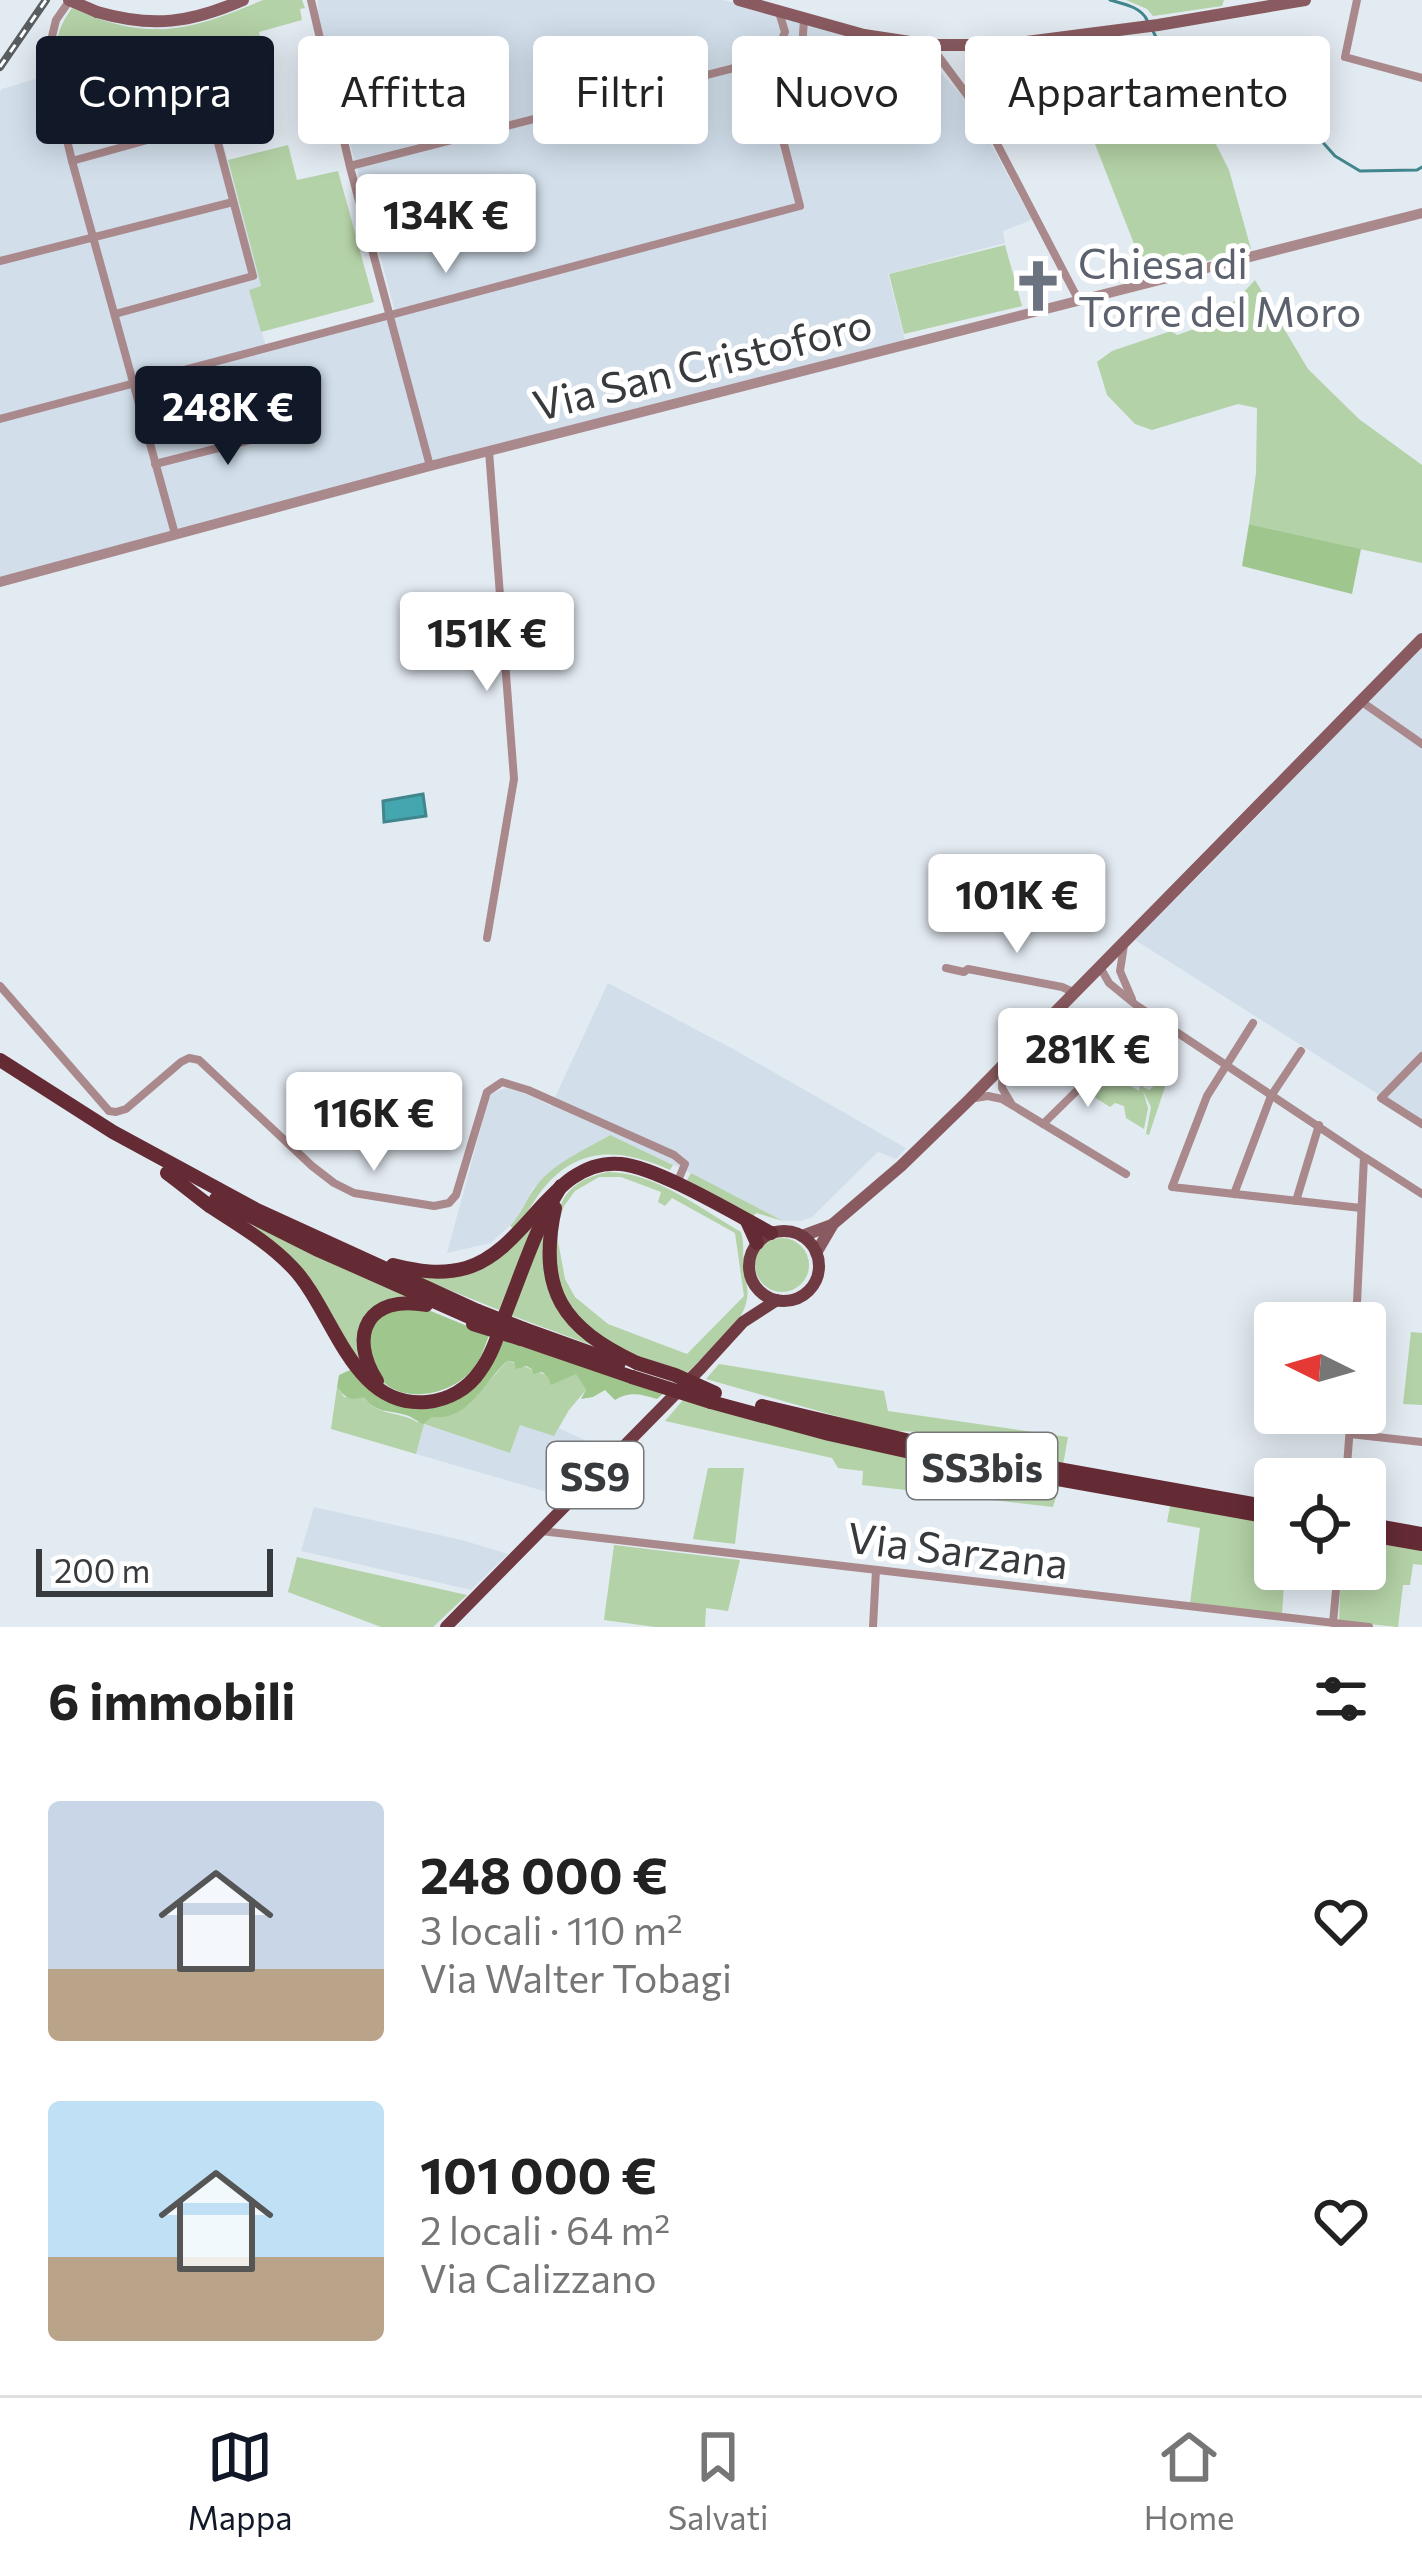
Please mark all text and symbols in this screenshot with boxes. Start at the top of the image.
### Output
chip: Compra [36,36,274,144]
chip: Affitta [298,36,509,144]
chip: Filtri [533,36,708,144]
chip: Nuovo [732,36,941,144]
chip: Appartamento [965,36,1330,144]
pin: 134K € [348,174,544,276]
text: 134K € [383,189,509,237]
place label: Chiesa di Torre del Moro [1078,236,1361,336]
church icon: Chiesa di Torre del Moro [1009,257,1067,315]
street label: Via San Cristoforo [527,296,877,430]
pin: 248K € [130,366,326,468]
text: 248K € [162,381,294,429]
pin: 151K € [389,592,585,694]
text: 151K € [427,607,547,655]
pin: 101K € [919,854,1115,956]
text: 101K € [955,869,1079,917]
pin: 281K € [990,1008,1186,1110]
text: 281K € [1025,1023,1151,1071]
pin: 116K € [276,1072,472,1174]
text: 116K € [313,1087,435,1135]
north arrow [1254,1302,1386,1434]
map controls [1254,1302,1386,1590]
road number: SS3bis [907,1433,1057,1499]
road number: SS9 [547,1442,643,1508]
button: locate [1254,1458,1386,1590]
street label: Via Sarzana [845,1510,1071,1588]
scale bar [36,1543,273,1596]
text: 200 m [54,1549,150,1590]
icon: filters [1308,1666,1374,1732]
text: 6 immobili [48,1668,295,1731]
text: 248 000 € [420,1842,668,1905]
icon: home [144,1849,288,1993]
icon: heart [1308,1888,1374,1954]
text: 3 locali · 110 m² [420,1905,683,1953]
text: Via Walter Tobagi [420,1953,732,2001]
text: 101 000 € [420,2142,657,2205]
icon: home [144,2149,288,2293]
icon: heart [1308,2188,1374,2254]
text: 2 locali · 64 m² [420,2205,670,2253]
text: Via Calizzano [420,2253,657,2301]
tab: Mappa [188,2424,292,2537]
tab: Salvati [668,2424,769,2537]
tab: Home [1144,2424,1234,2537]

